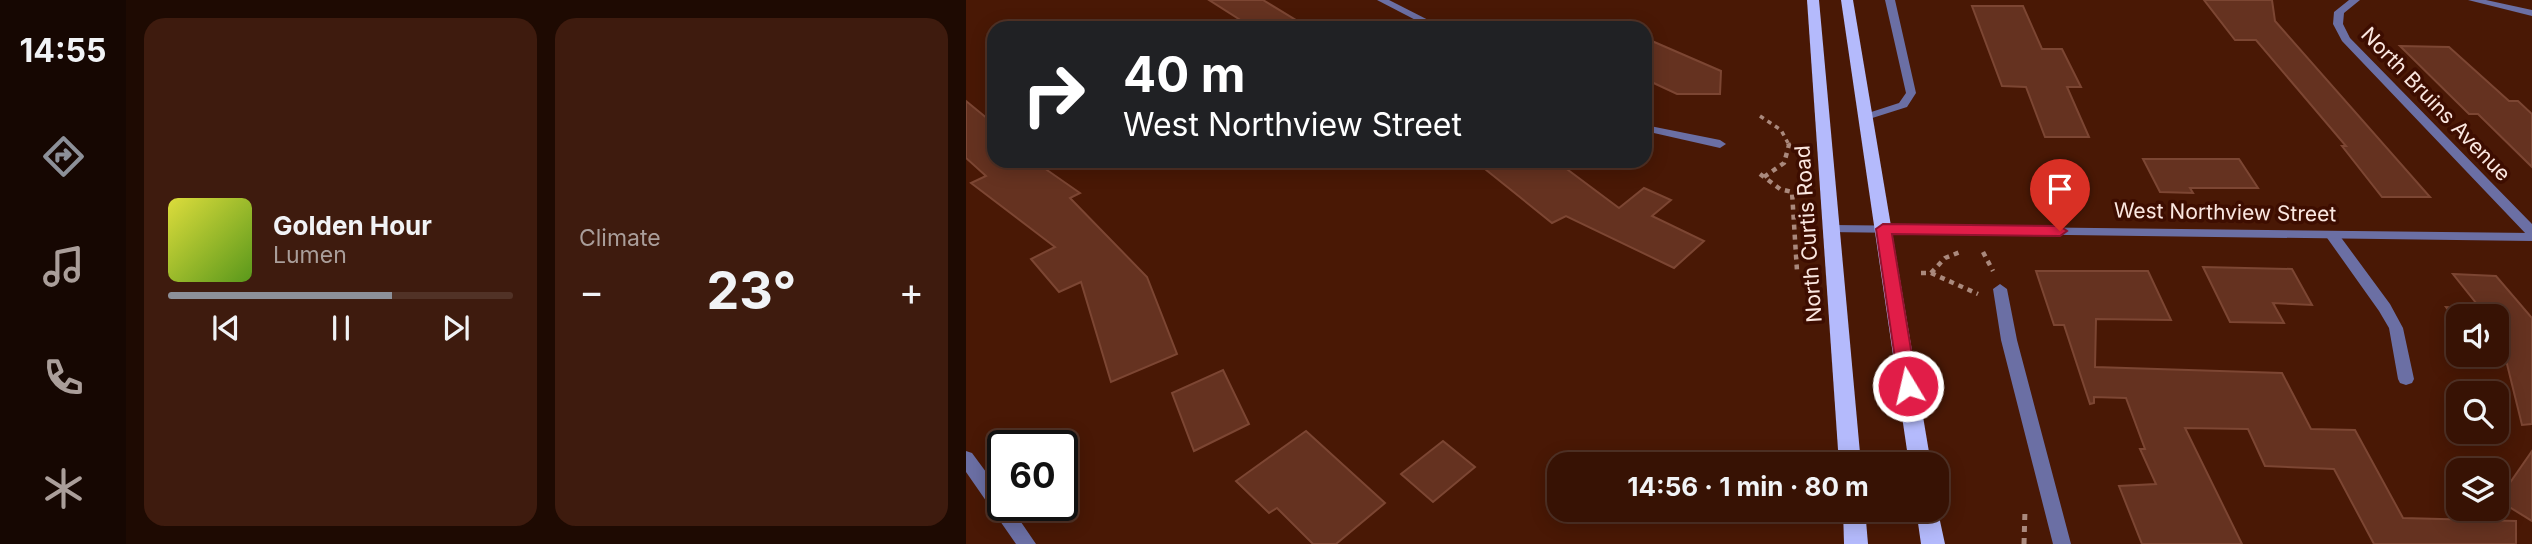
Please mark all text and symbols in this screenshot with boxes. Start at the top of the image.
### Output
street label: North Bruins Avenue [2356,22,2516,186]
text: 14:55 [19,31,107,70]
text: 40 m [1123,45,1246,104]
icon: right [1008,49,1099,140]
text: West Northview Street [1123,105,1462,144]
icon: directions [39,132,88,181]
street label: North Curtis Road [1789,145,1827,323]
pin [2030,159,2090,231]
icon: arrive [2041,170,2079,208]
street label: West Northview Street [2114,198,2337,226]
text: Golden Hour [273,210,432,241]
text: Climate [579,224,661,252]
text: Lumen [273,241,347,269]
icon: music [39,242,88,291]
text: 23° [707,259,796,322]
text: − [579,268,604,314]
text: + [899,268,924,314]
map controls [2446,304,2509,521]
button: sound [2446,304,2509,367]
icon: previous [207,309,245,347]
icon: pause [322,309,360,347]
icon: next [437,309,475,347]
position arrow [1871,349,1945,423]
icon: phone [39,353,88,402]
button: search [2446,381,2509,444]
speed limit sign: 60 [987,430,1078,521]
button: layers [2446,458,2509,521]
icon: climate [39,464,88,513]
text: 14:56 · 1 min · 80 m [1627,471,1869,502]

